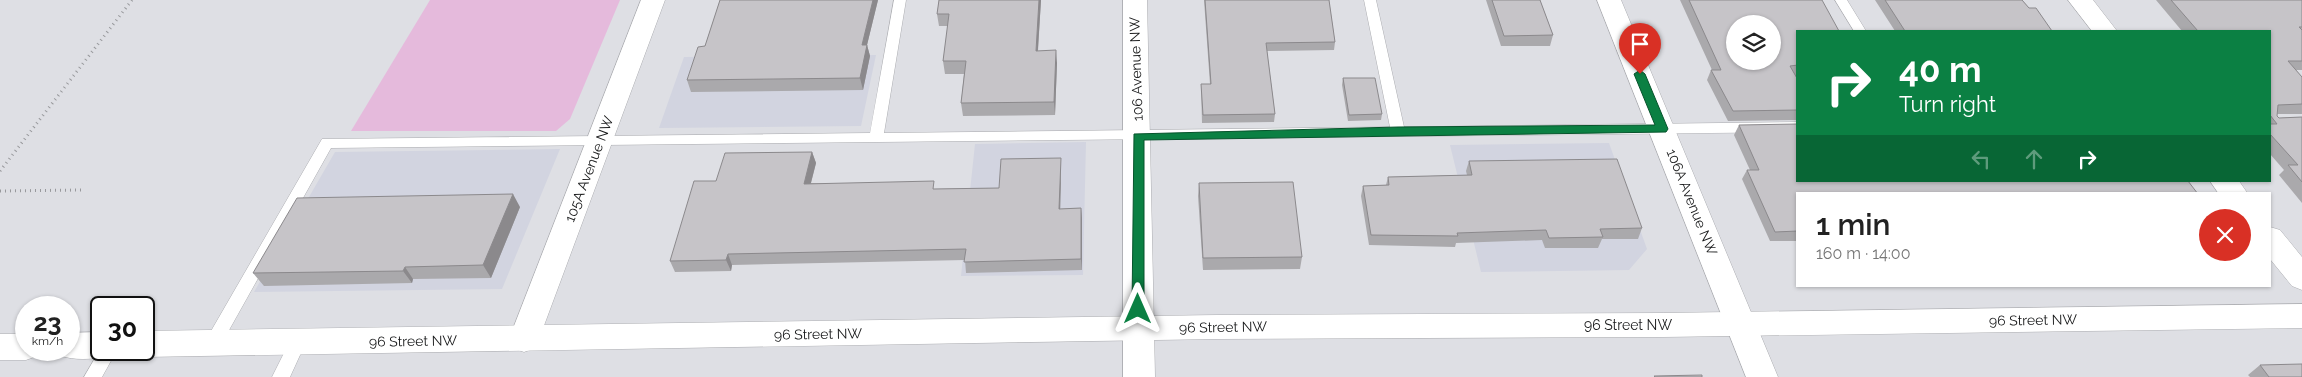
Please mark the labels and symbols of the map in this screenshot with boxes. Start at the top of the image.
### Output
street label: 106 Avenue NW [1126,16,1146,121]
pin [1619,23,1661,74]
street label: 105A Avenue NW [561,113,617,224]
street label: 106A Avenue NW [1663,147,1721,258]
position arrow [1111,282,1163,334]
speed limit sign: 30 [90,296,155,361]
street label: 96 Street NW [1989,311,2078,329]
street label: 96 Street NW [1584,317,1672,333]
street label: 96 Street NW [1179,318,1268,336]
street label: 96 Street NW [774,325,863,343]
street label: 96 Street NW [369,332,458,350]

